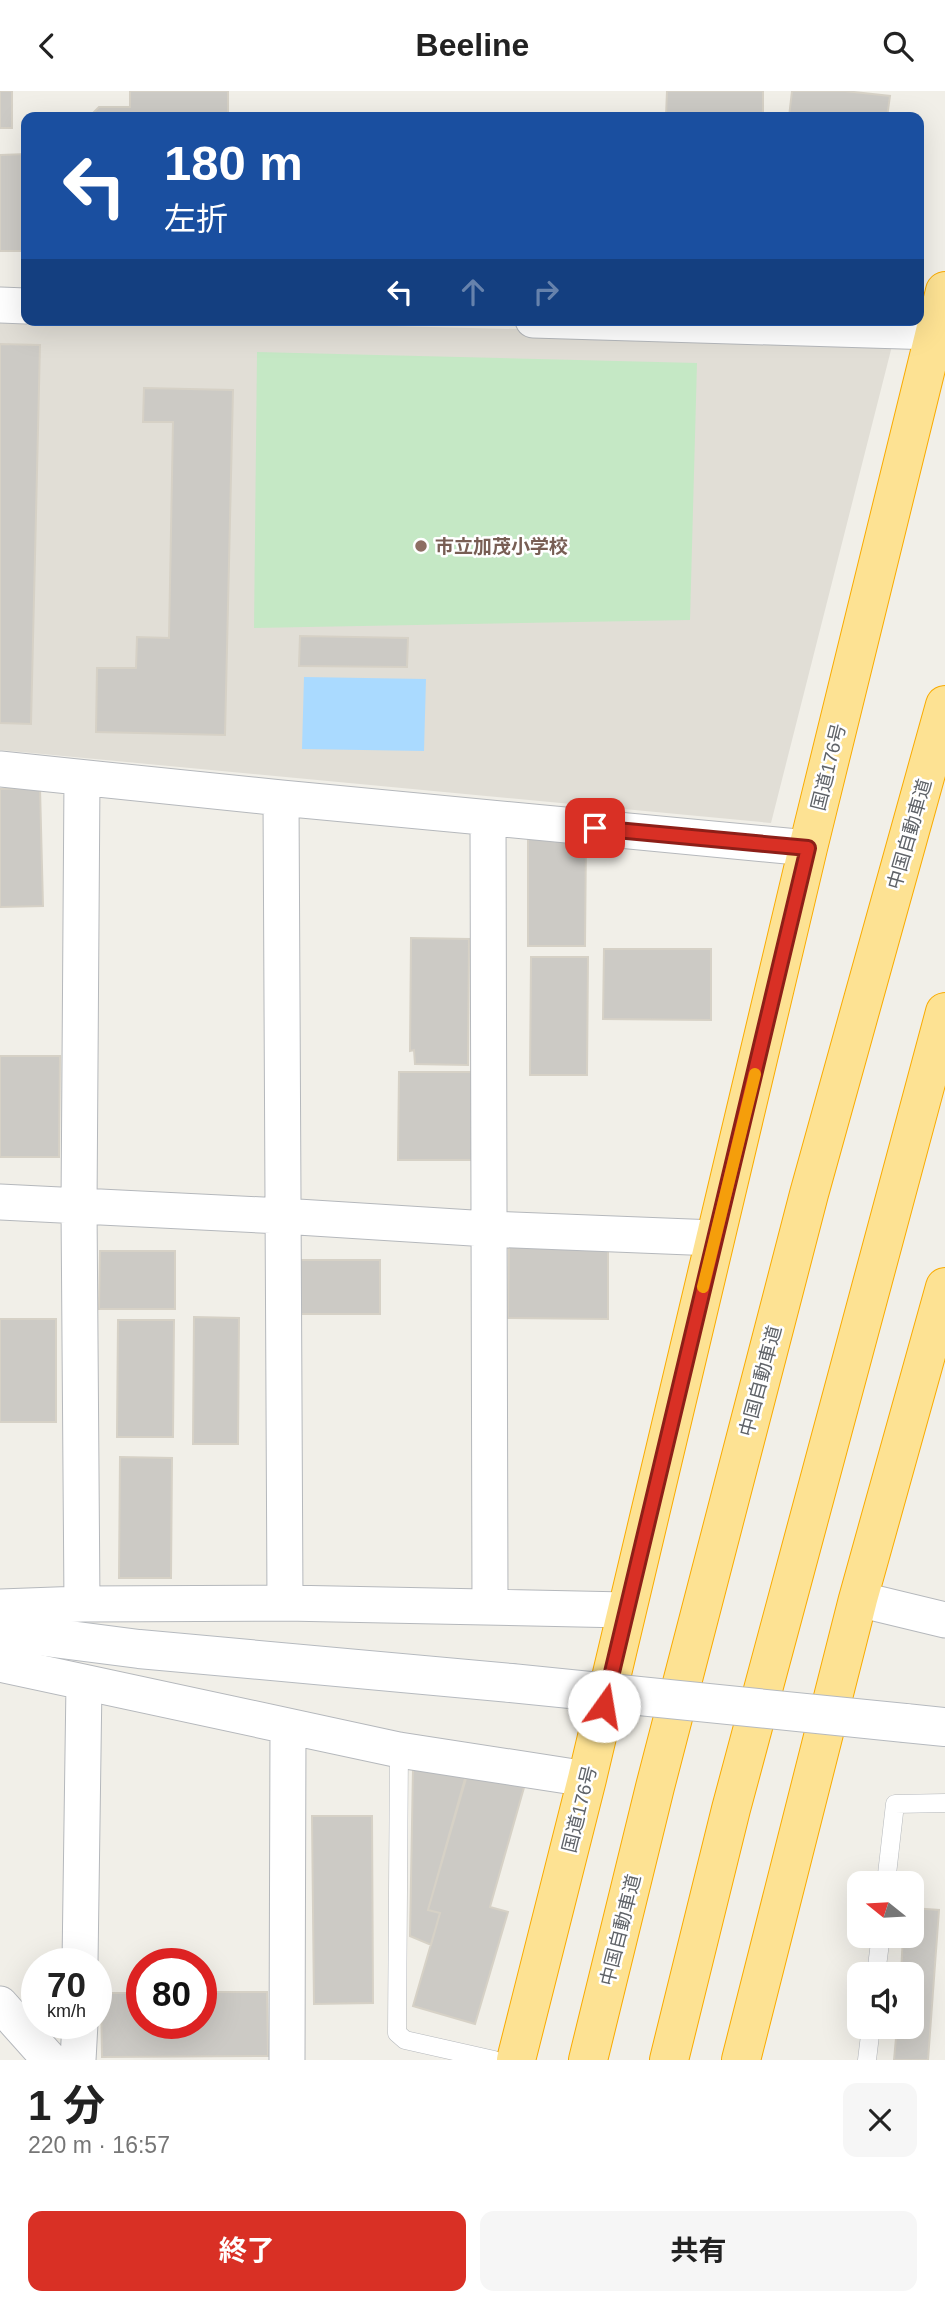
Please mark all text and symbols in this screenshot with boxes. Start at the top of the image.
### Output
icon: back [28,27,66,65]
text: Beeline [416,27,529,63]
icon: search [879,27,917,65]
text: 180 m [164,136,303,190]
icon: left [49,140,140,231]
text: 左折 [164,201,228,237]
icon: left [381,273,419,311]
icon: ahead [454,273,492,311]
icon: right [527,273,565,311]
place label: 市立加茂小学校 [435,536,568,557]
marker: 市立加茂小学校 [413,538,429,554]
street label: 国道176号 [808,722,849,813]
street label: 中国自動車道 [884,776,935,892]
pin [565,798,625,858]
icon: arrive [576,809,614,847]
street label: 中国自動車道 [736,1323,785,1439]
position arrow [567,1669,641,1743]
street label: 国道176号 [559,1764,600,1855]
north arrow [847,1871,924,1948]
map controls [847,1871,924,2039]
street label: 中国自動車道 [597,1872,644,1988]
speed limit sign: 80 [126,1948,217,2039]
button: sound [847,1962,924,2039]
text: 70 [47,1965,86,2004]
text: km/h [47,2001,86,2021]
text: 1 分 [28,2082,105,2129]
button: close [843,2083,917,2157]
text: 220 m · 16:57 [28,2132,170,2158]
button: 終了 [28,2211,466,2291]
button: 共有 [480,2211,917,2291]

